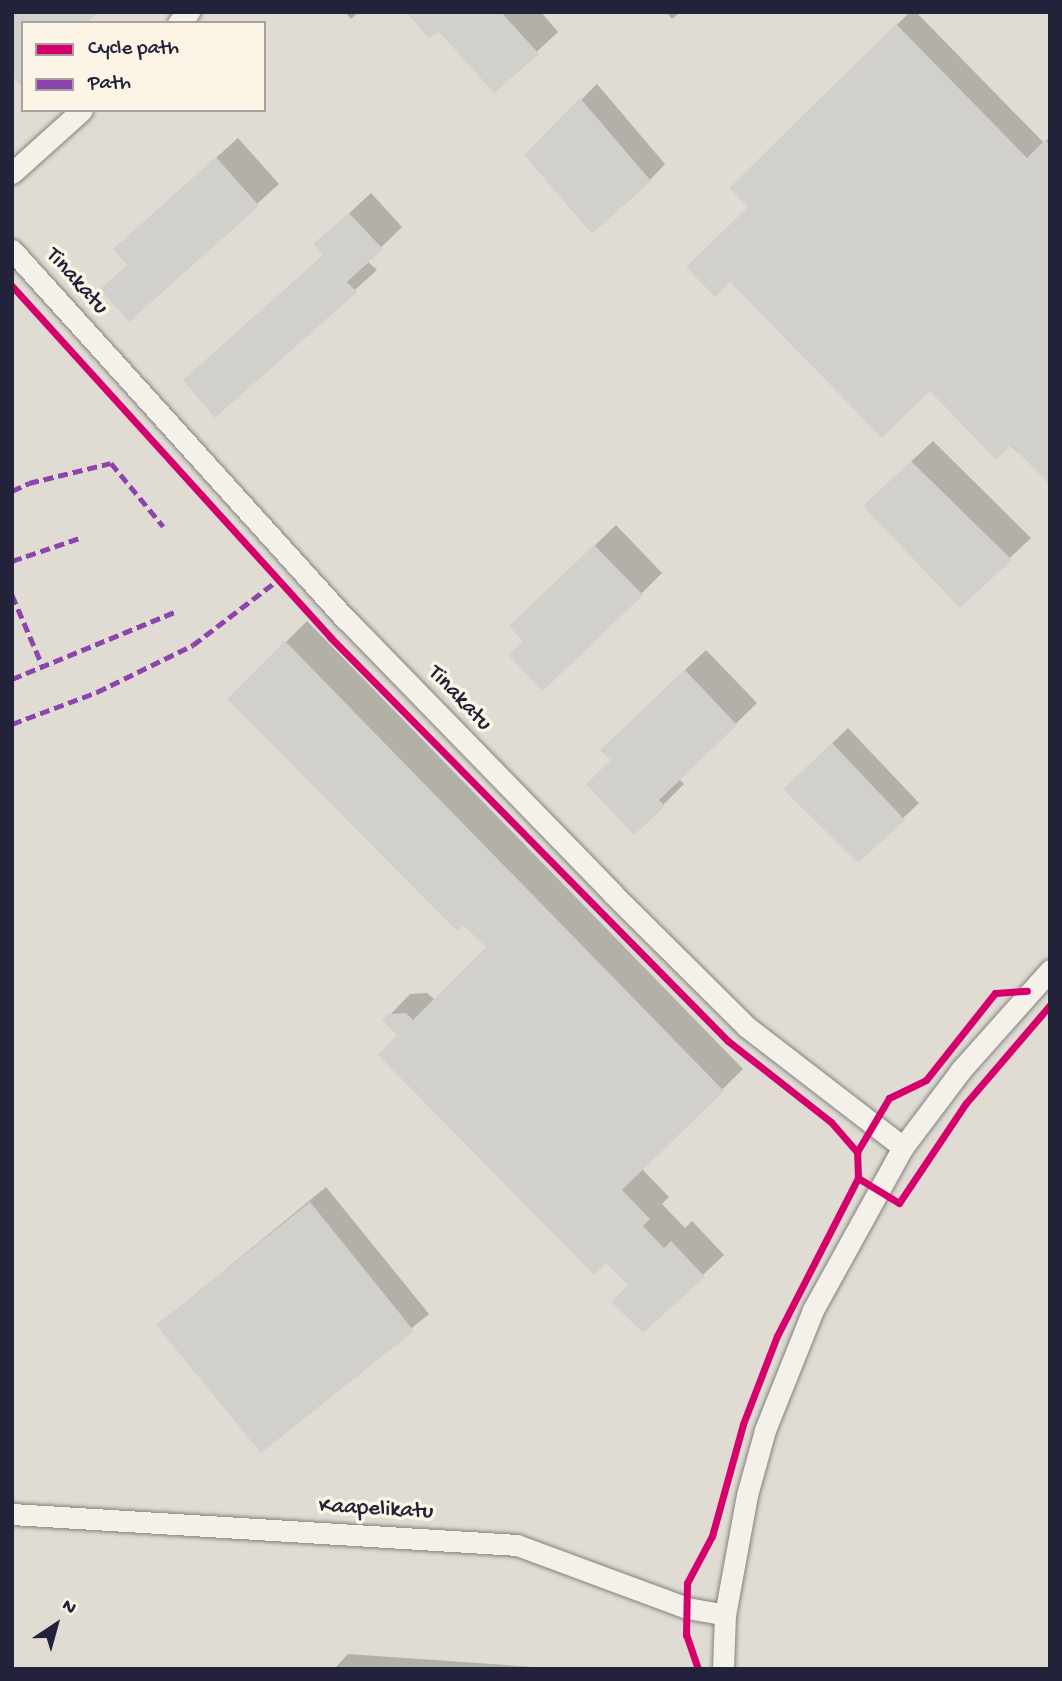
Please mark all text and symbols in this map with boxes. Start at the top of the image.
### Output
legend [21,21,266,112]
text: Cycle path [88,37,179,62]
text: Path [88,72,131,97]
street label: Tinakatu [39,243,113,321]
street label: Tinakatu [421,660,497,738]
street label: Kaapelikatu [318,1493,434,1527]
north arrow [21,1590,91,1660]
text: N [57,1595,80,1621]

